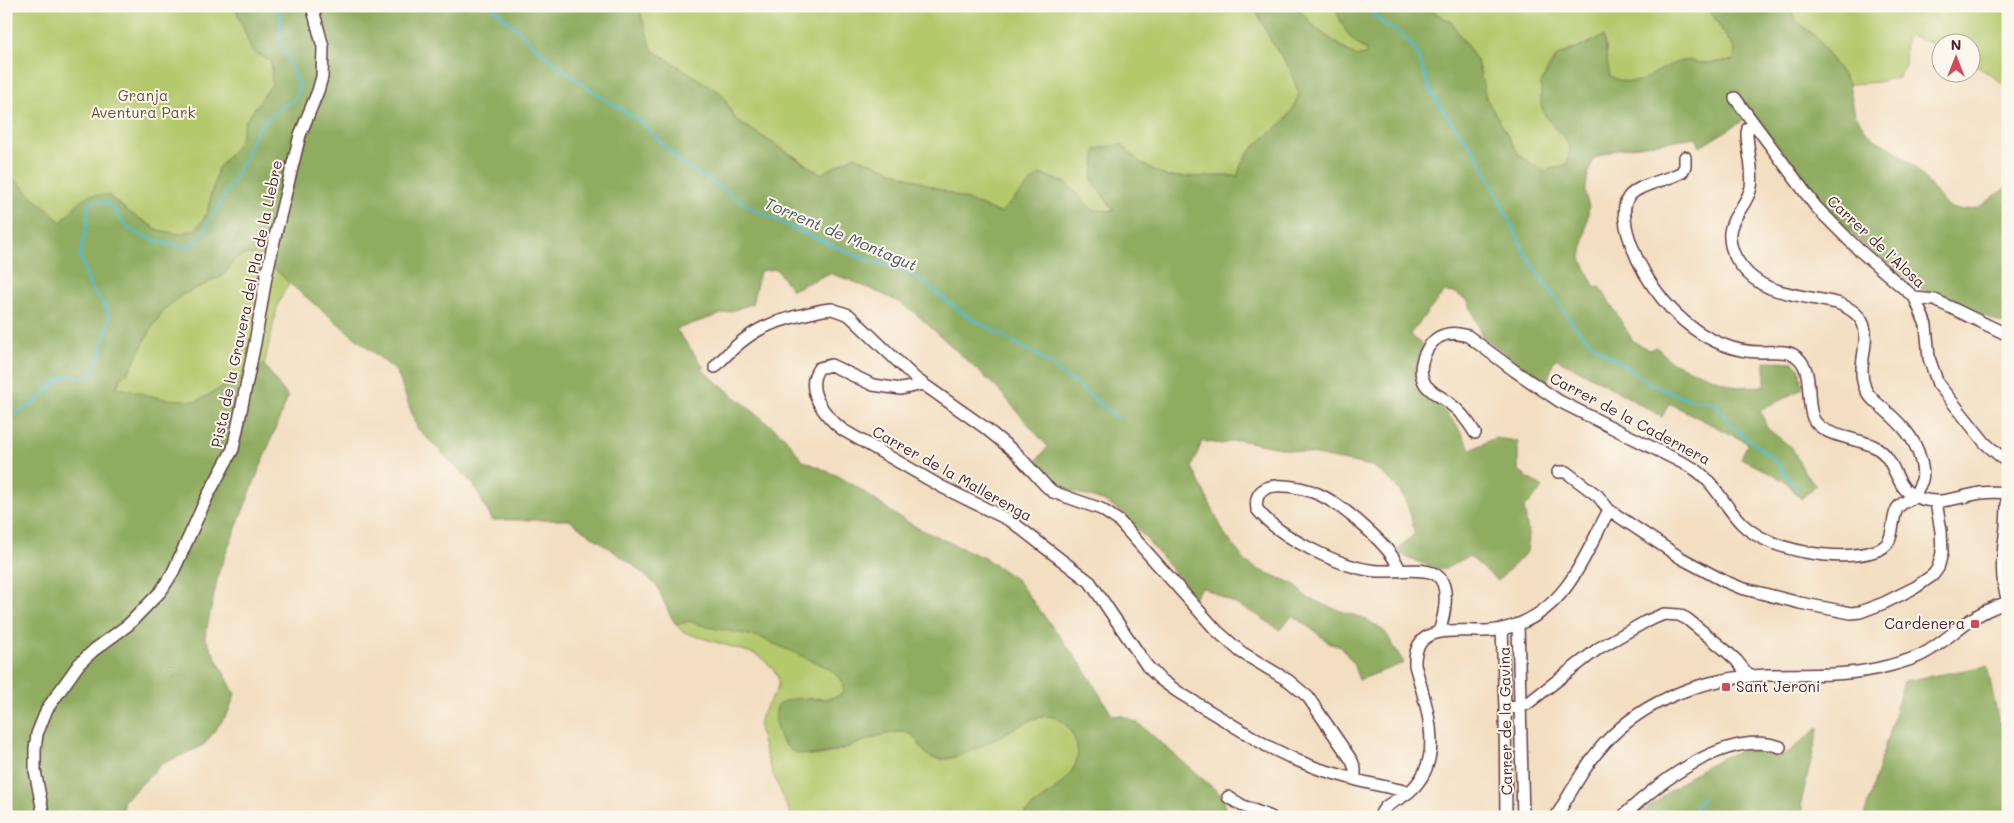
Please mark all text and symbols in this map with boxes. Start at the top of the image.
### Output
north arrow [1932,32,1982,82]
text: N [1951,35,1961,54]
park label: Granja Aventura Park [91,85,195,122]
street label: Pista de la Gravera del Pla de la Llebre [206,158,286,449]
street label: Carrer de l'Alosa [1823,191,1930,292]
water label: Torrent de Montagut [762,192,921,275]
street label: Carrer de la Cadernera [1547,367,1714,469]
street label: Carrer de la Mallerenga [869,421,1036,525]
place label: Cardenera [1884,613,1965,633]
marker: Cardenera [1969,618,1981,630]
street label: Carrer de la Gavina [1494,646,1516,796]
place label: Sant Jeroni [1736,676,1820,696]
marker: Sant Jeroni [1720,681,1732,693]

